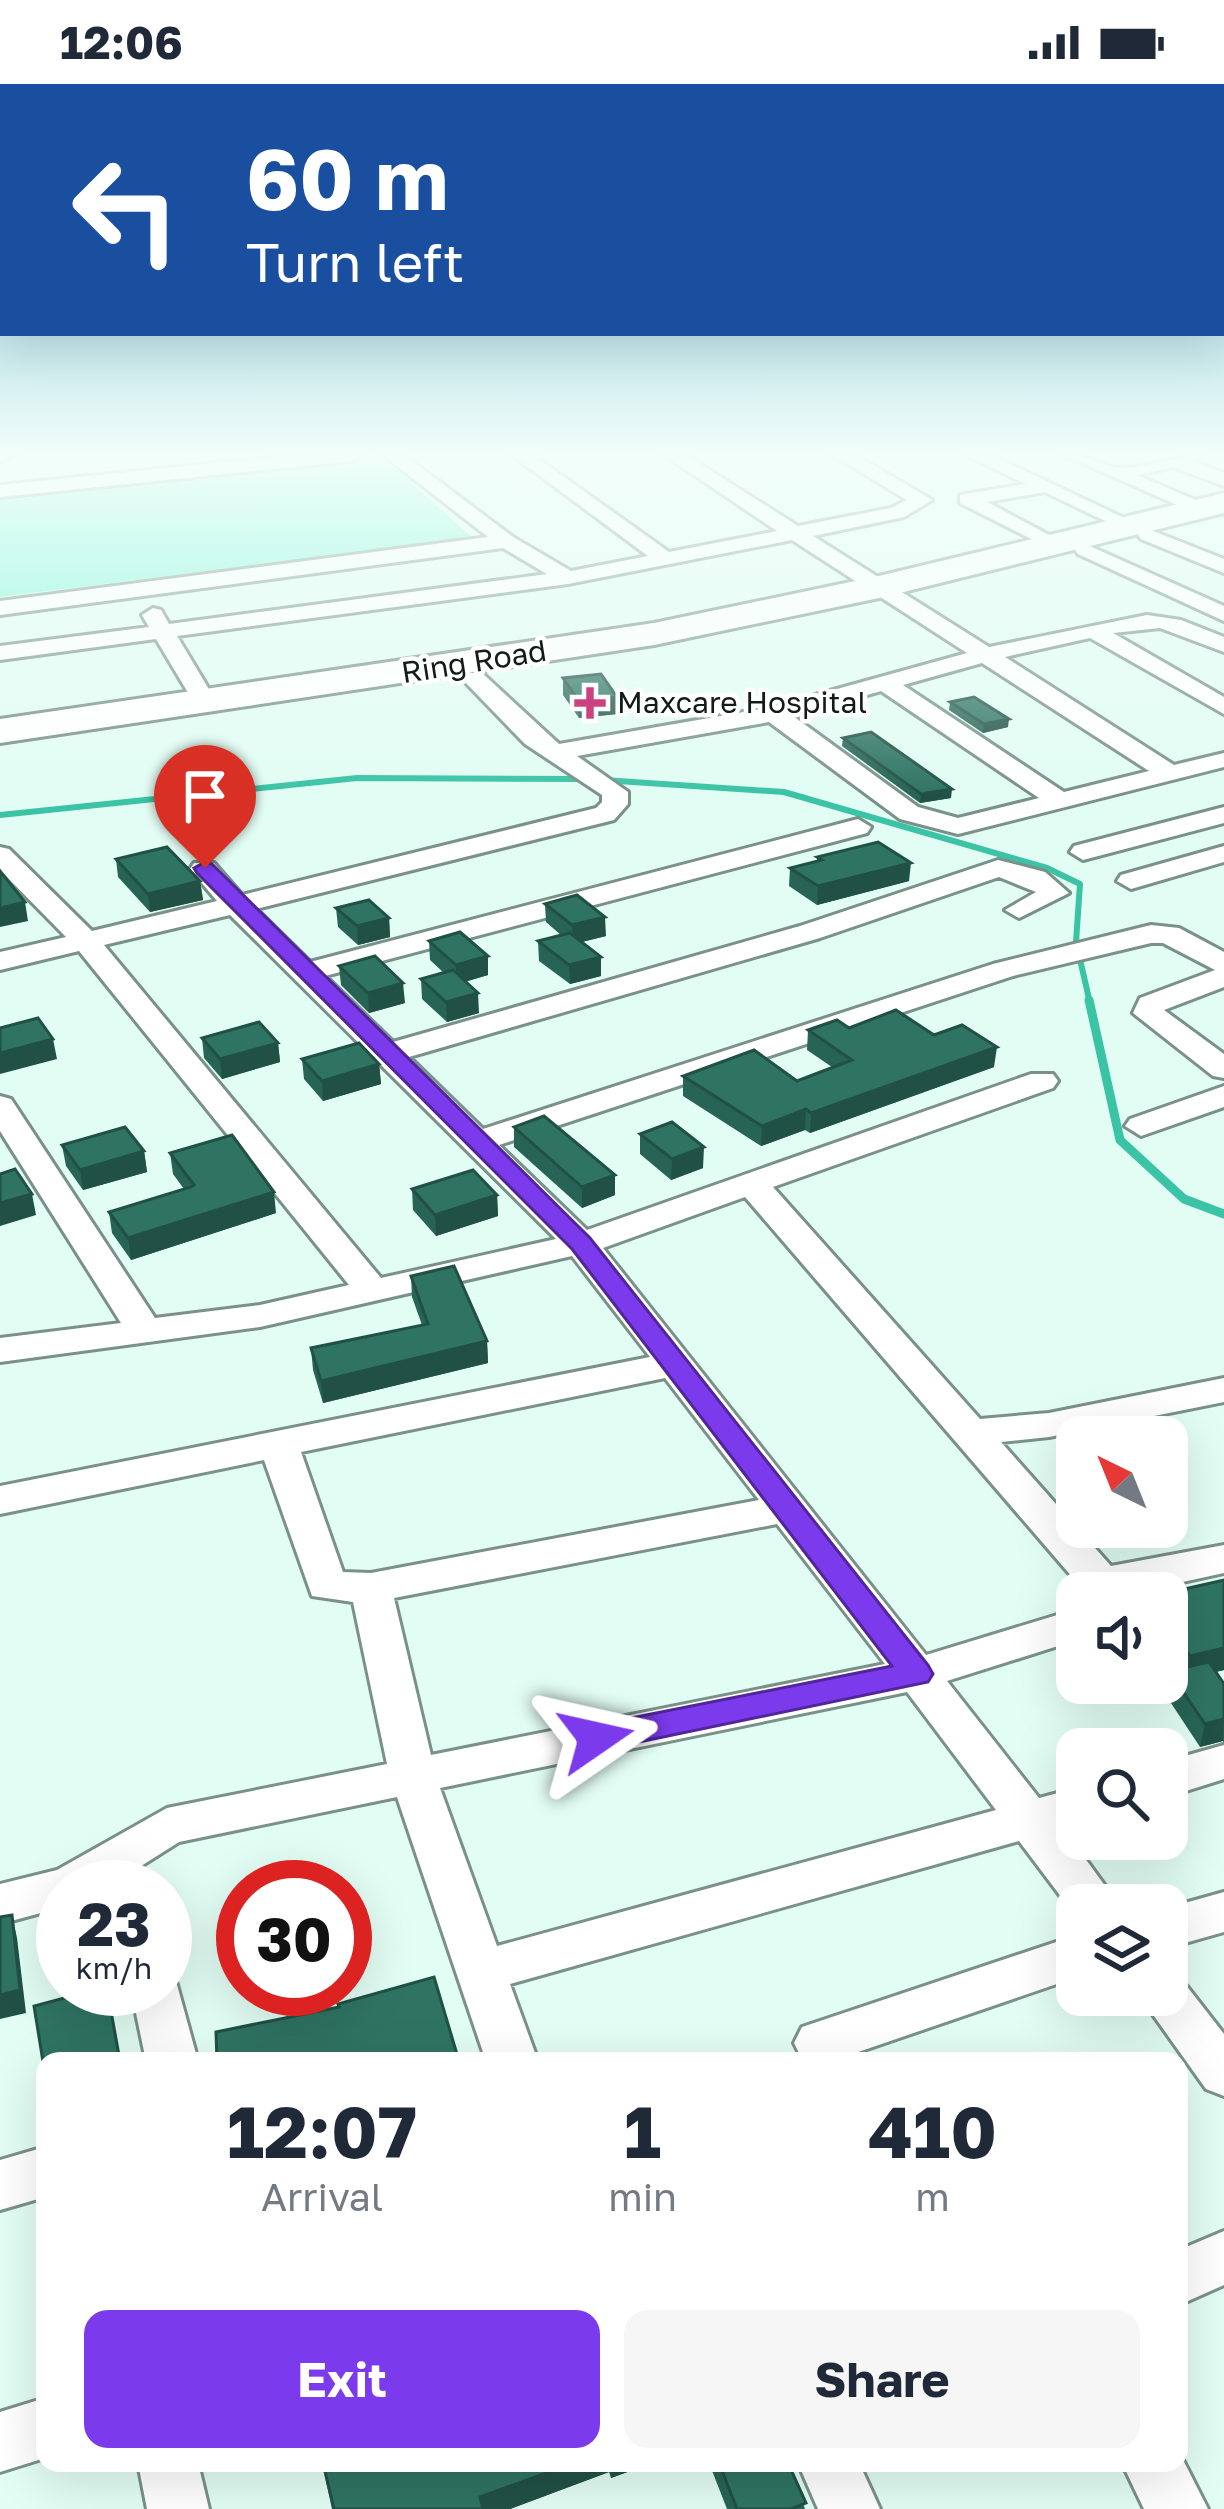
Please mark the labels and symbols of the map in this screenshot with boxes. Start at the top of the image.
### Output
street label: Ring Road [399,632,549,690]
place label: Maxcare Hospital [617,684,867,720]
marker: Maxcare Hospital [574,687,606,719]
pin [154,745,256,868]
north arrow [1056,1416,1188,1548]
position arrow [533,1675,659,1801]
speed limit sign: 30 [216,1860,372,2016]

